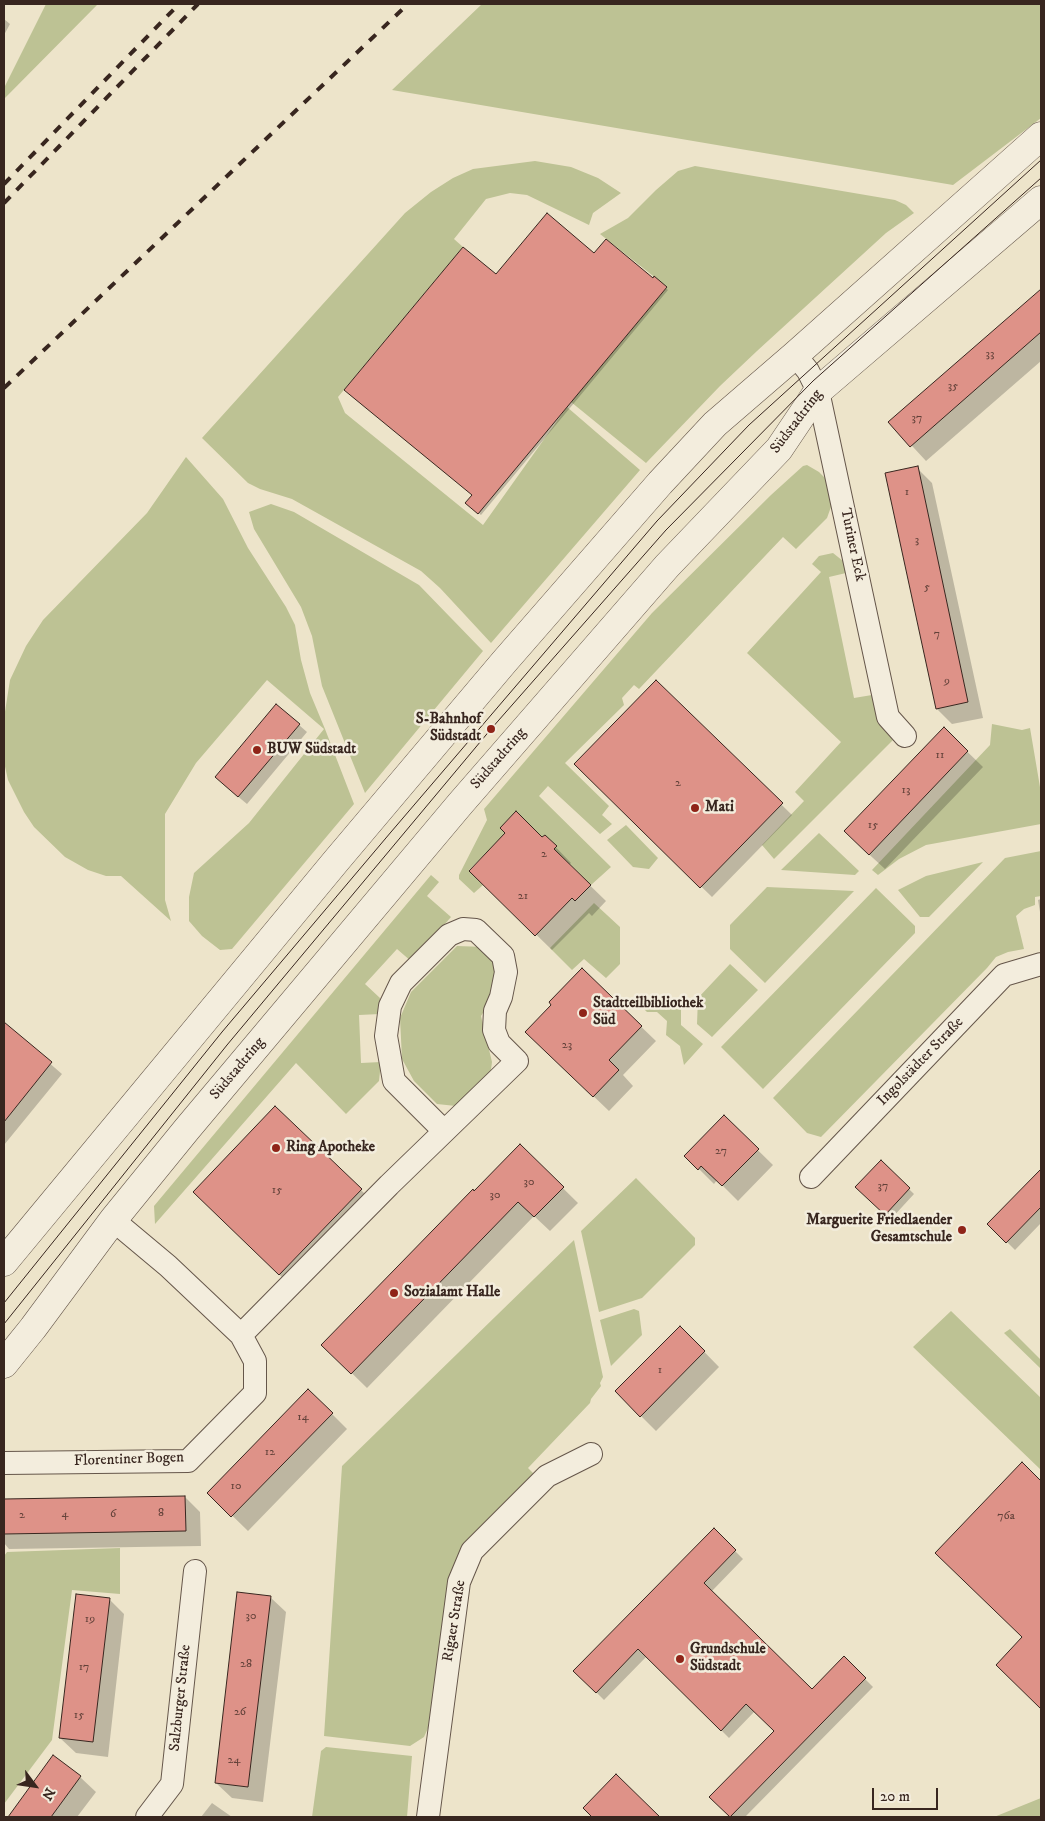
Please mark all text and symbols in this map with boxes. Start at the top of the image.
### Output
house number: 33 [986,348,994,362]
house number: 35 [948,380,958,394]
street label: Südstadtring [767,386,827,458]
house number: 37 [912,412,922,426]
house number: 1 [905,486,909,500]
street label: Turiner Eck [835,507,869,583]
house number: 3 [915,534,919,548]
house number: 5 [924,581,930,595]
house number: 7 [934,628,940,642]
house number: 9 [944,675,950,689]
place label: S-Bahnhof Südstadt [416,711,481,746]
marker: S-Bahnhof Südstadt [485,723,497,735]
street label: Südstadtring [467,725,531,793]
place label: BUW Südstadt [267,741,356,759]
marker: BUW Südstadt [251,744,263,756]
house number: 11 [936,749,944,763]
house number: 2 [675,777,681,791]
house number: 13 [902,784,910,798]
place label: Mati [705,799,734,817]
marker: Mati [689,802,701,814]
house number: 15 [868,819,878,833]
house number: 2 [541,848,547,862]
house number: 21 [518,890,528,904]
place label: Stadtteilbibliothek Süd [593,995,704,1030]
marker: Stadtteilbibliothek Süd [577,1007,589,1019]
street label: Ingolstädter Straße [874,1014,968,1110]
street label: Südstadtring [207,1034,269,1104]
house number: 23 [562,1039,572,1053]
place label: Ring Apotheke [286,1139,375,1157]
marker: Ring Apotheke [270,1142,282,1154]
house number: 27 [715,1145,727,1159]
house number: 30 [524,1176,534,1190]
house number: 37 [878,1180,888,1194]
house number: 15 [272,1184,282,1198]
house number: 30 [490,1189,500,1203]
place label: Marguerite Friedlaender Gesamtschule [806,1212,952,1247]
marker: Marguerite Friedlaender Gesamtschule [956,1224,968,1236]
place label: Sozialamt Halle [404,1284,500,1302]
marker: Sozialamt Halle [388,1287,400,1299]
house number: 1 [658,1364,662,1378]
house number: 14 [297,1411,309,1425]
house number: 12 [265,1446,275,1460]
street label: Florentiner Bogen [74,1449,184,1471]
house number: 10 [231,1480,241,1494]
house number: 8 [158,1507,164,1521]
house number: 4 [62,1508,68,1522]
house number: 6 [110,1508,116,1522]
house number: 2 [19,1509,25,1523]
house number: 76a [997,1510,1015,1524]
street label: Rigaer Straße [440,1579,470,1663]
house number: 30 [246,1610,256,1624]
house number: 19 [85,1613,95,1627]
place label: Grundschule Südstadt [690,1641,766,1676]
street label: Salzburger Straße [166,1644,196,1752]
marker: Grundschule Südstadt [674,1653,686,1665]
house number: 28 [240,1658,252,1672]
house number: 17 [79,1661,89,1675]
house number: 26 [234,1706,246,1720]
house number: 15 [74,1709,84,1723]
house number: 24 [228,1754,240,1768]
north arrow [10,1761,60,1811]
scale bar [875,1778,941,1810]
text: N [37,1784,59,1803]
text: 20 m [880,1787,910,1806]

